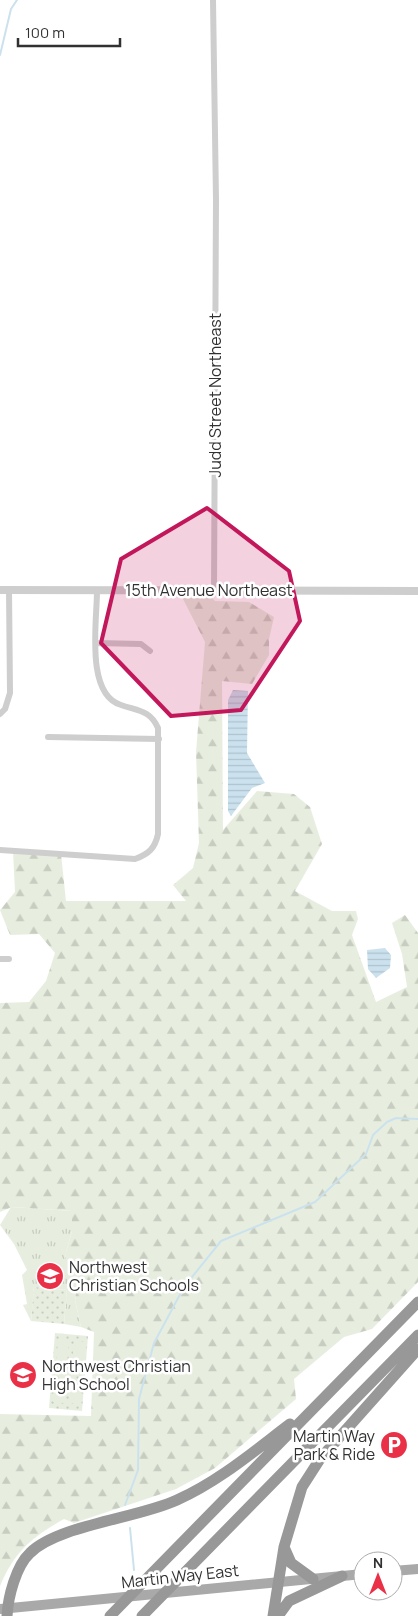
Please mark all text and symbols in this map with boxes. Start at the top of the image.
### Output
scale bar [18,15,120,47]
text: 100 m [25,22,65,43]
street label: Judd Street Northeast [204,313,226,477]
street label: 15th Avenue Northeast [125,579,293,601]
place label: Northwest Christian Schools [69,1256,199,1296]
school or university icon: Northwest Christian Schools [35,1261,65,1291]
place label: Northwest Christian High School [42,1355,191,1395]
school or university icon: Northwest Christian High School [8,1360,38,1390]
place label: Martin Way Park & Ride [293,1425,376,1465]
parking icon: Martin Way Park & Ride [379,1430,409,1460]
north arrow [353,1551,403,1601]
text: N [373,1553,383,1572]
street label: Martin Way East [120,1559,240,1593]

